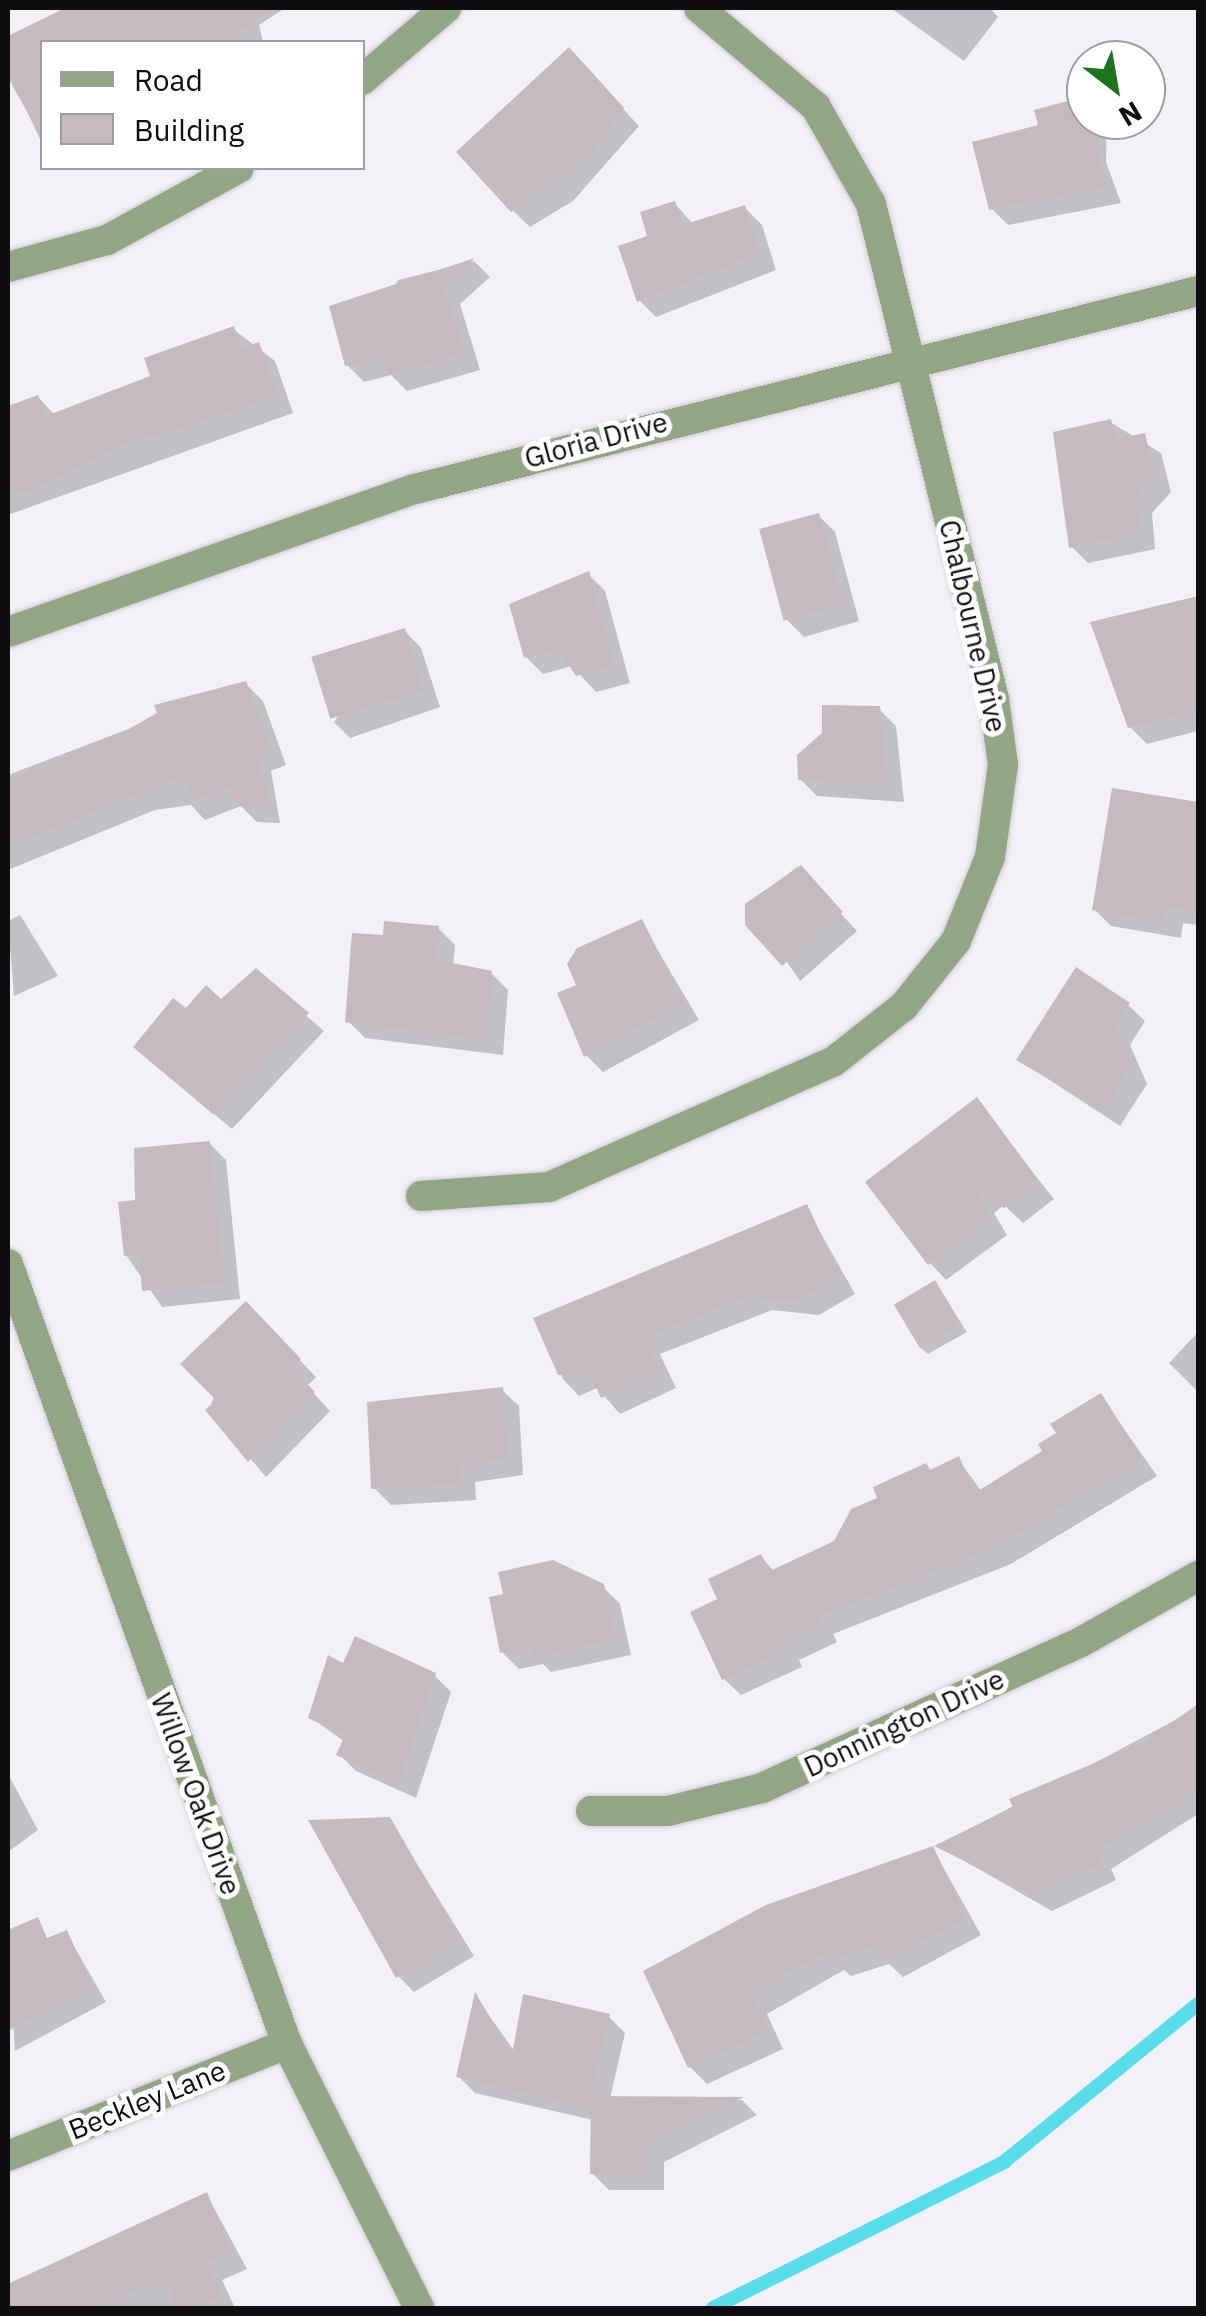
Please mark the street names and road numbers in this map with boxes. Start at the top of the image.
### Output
street label: Gloria Drive [521,405,671,475]
street label: Chalbourne Drive [932,517,1014,735]
street label: Donnington Drive [799,1662,1009,1784]
street label: Willow Oak Drive [144,1689,248,1899]
street label: Beckley Lane [64,2053,230,2147]

